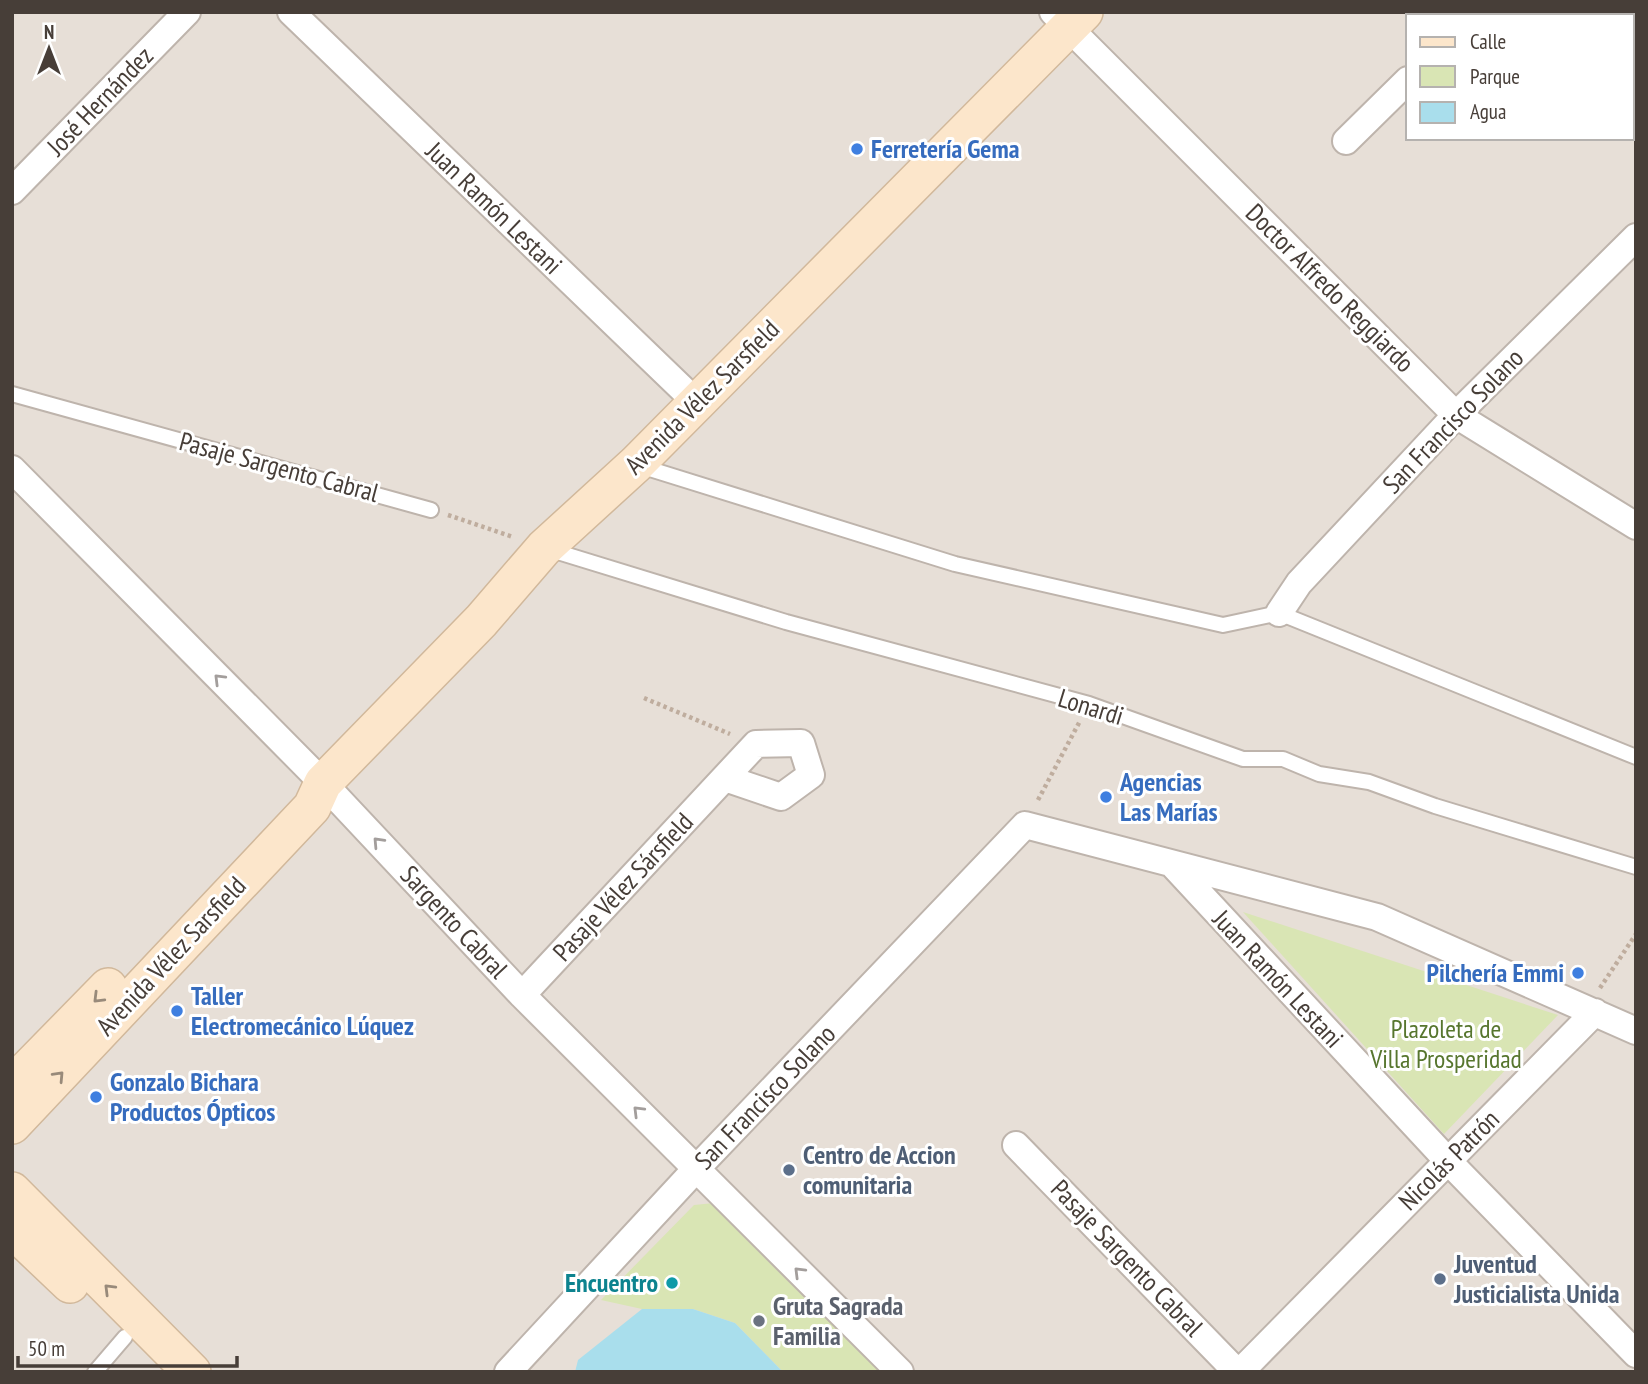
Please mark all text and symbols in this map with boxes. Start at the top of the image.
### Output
north arrow [14,14,84,84]
legend [1406,14,1634,140]
text: N [44,20,54,44]
text: Calle [1470,28,1506,55]
street label: José Hernández [39,39,160,163]
text: Parque [1470,63,1520,90]
text: Agua [1470,98,1506,125]
place label: Ferretería Gema [871,132,1019,165]
street label: Juan Ramón Lestani [419,134,569,281]
marker: Ferretería Gema [849,141,865,157]
street label: Doctor Alfredo Reggiardo [1239,196,1422,379]
street label: Avenida Vélez Sarsfield [617,312,786,481]
street label: San Francisco Solano [1375,341,1530,500]
street label: Pasaje Sargento Cabral [176,424,382,509]
one-way arrow [215,674,228,687]
street label: Lonardi [1054,681,1128,732]
place label: Agencias Las Marías [1119,765,1218,828]
marker: Agencias Las Marías [1098,789,1114,805]
street label: Pasaje Vélez Sársfield [545,806,700,968]
one-way arrow [374,837,386,850]
street label: Sargento Cabral [394,858,515,985]
street label: Avenida Vélez Sarsfield [89,869,253,1042]
street label: Juan Ramón Lestani [1205,902,1351,1054]
place label: Pilchería Emmi [1426,956,1564,989]
marker: Pilchería Emmi [1570,965,1586,981]
place label: Taller Electromecánico Lúquez [191,979,414,1042]
one-way arrow [93,990,106,1003]
marker: Taller Electromecánico Lúquez [169,1003,185,1019]
park label: Plazoleta de Villa Prosperidad [1369,1012,1522,1075]
street label: San Francisco Solano [687,1017,842,1176]
place label: Gonzalo Bichara Productos Ópticos [110,1065,275,1128]
one-way arrow [51,1071,63,1084]
marker: Gonzalo Bichara Productos Ópticos [88,1089,104,1105]
street label: Nicolás Patrón [1391,1102,1506,1217]
one-way arrow [634,1106,647,1119]
place label: Centro de Accion comunitaria [803,1138,956,1201]
marker: Centro de Accion comunitaria [781,1162,797,1178]
street label: Pasaje Sargento Cabral [1044,1172,1210,1343]
place label: Juventud Justicialista Unida [1453,1247,1619,1310]
place label: Encuentro [565,1266,658,1299]
one-way arrow [795,1267,808,1280]
marker: Juventud Justicialista Unida [1432,1271,1448,1287]
marker: Encuentro [664,1275,680,1291]
one-way arrow [105,1284,118,1297]
place label: Gruta Sagrada Familia [773,1289,903,1352]
marker: Gruta Sagrada Familia [751,1313,767,1329]
scale bar [18,1324,236,1368]
text: 50 m [28,1335,65,1362]

